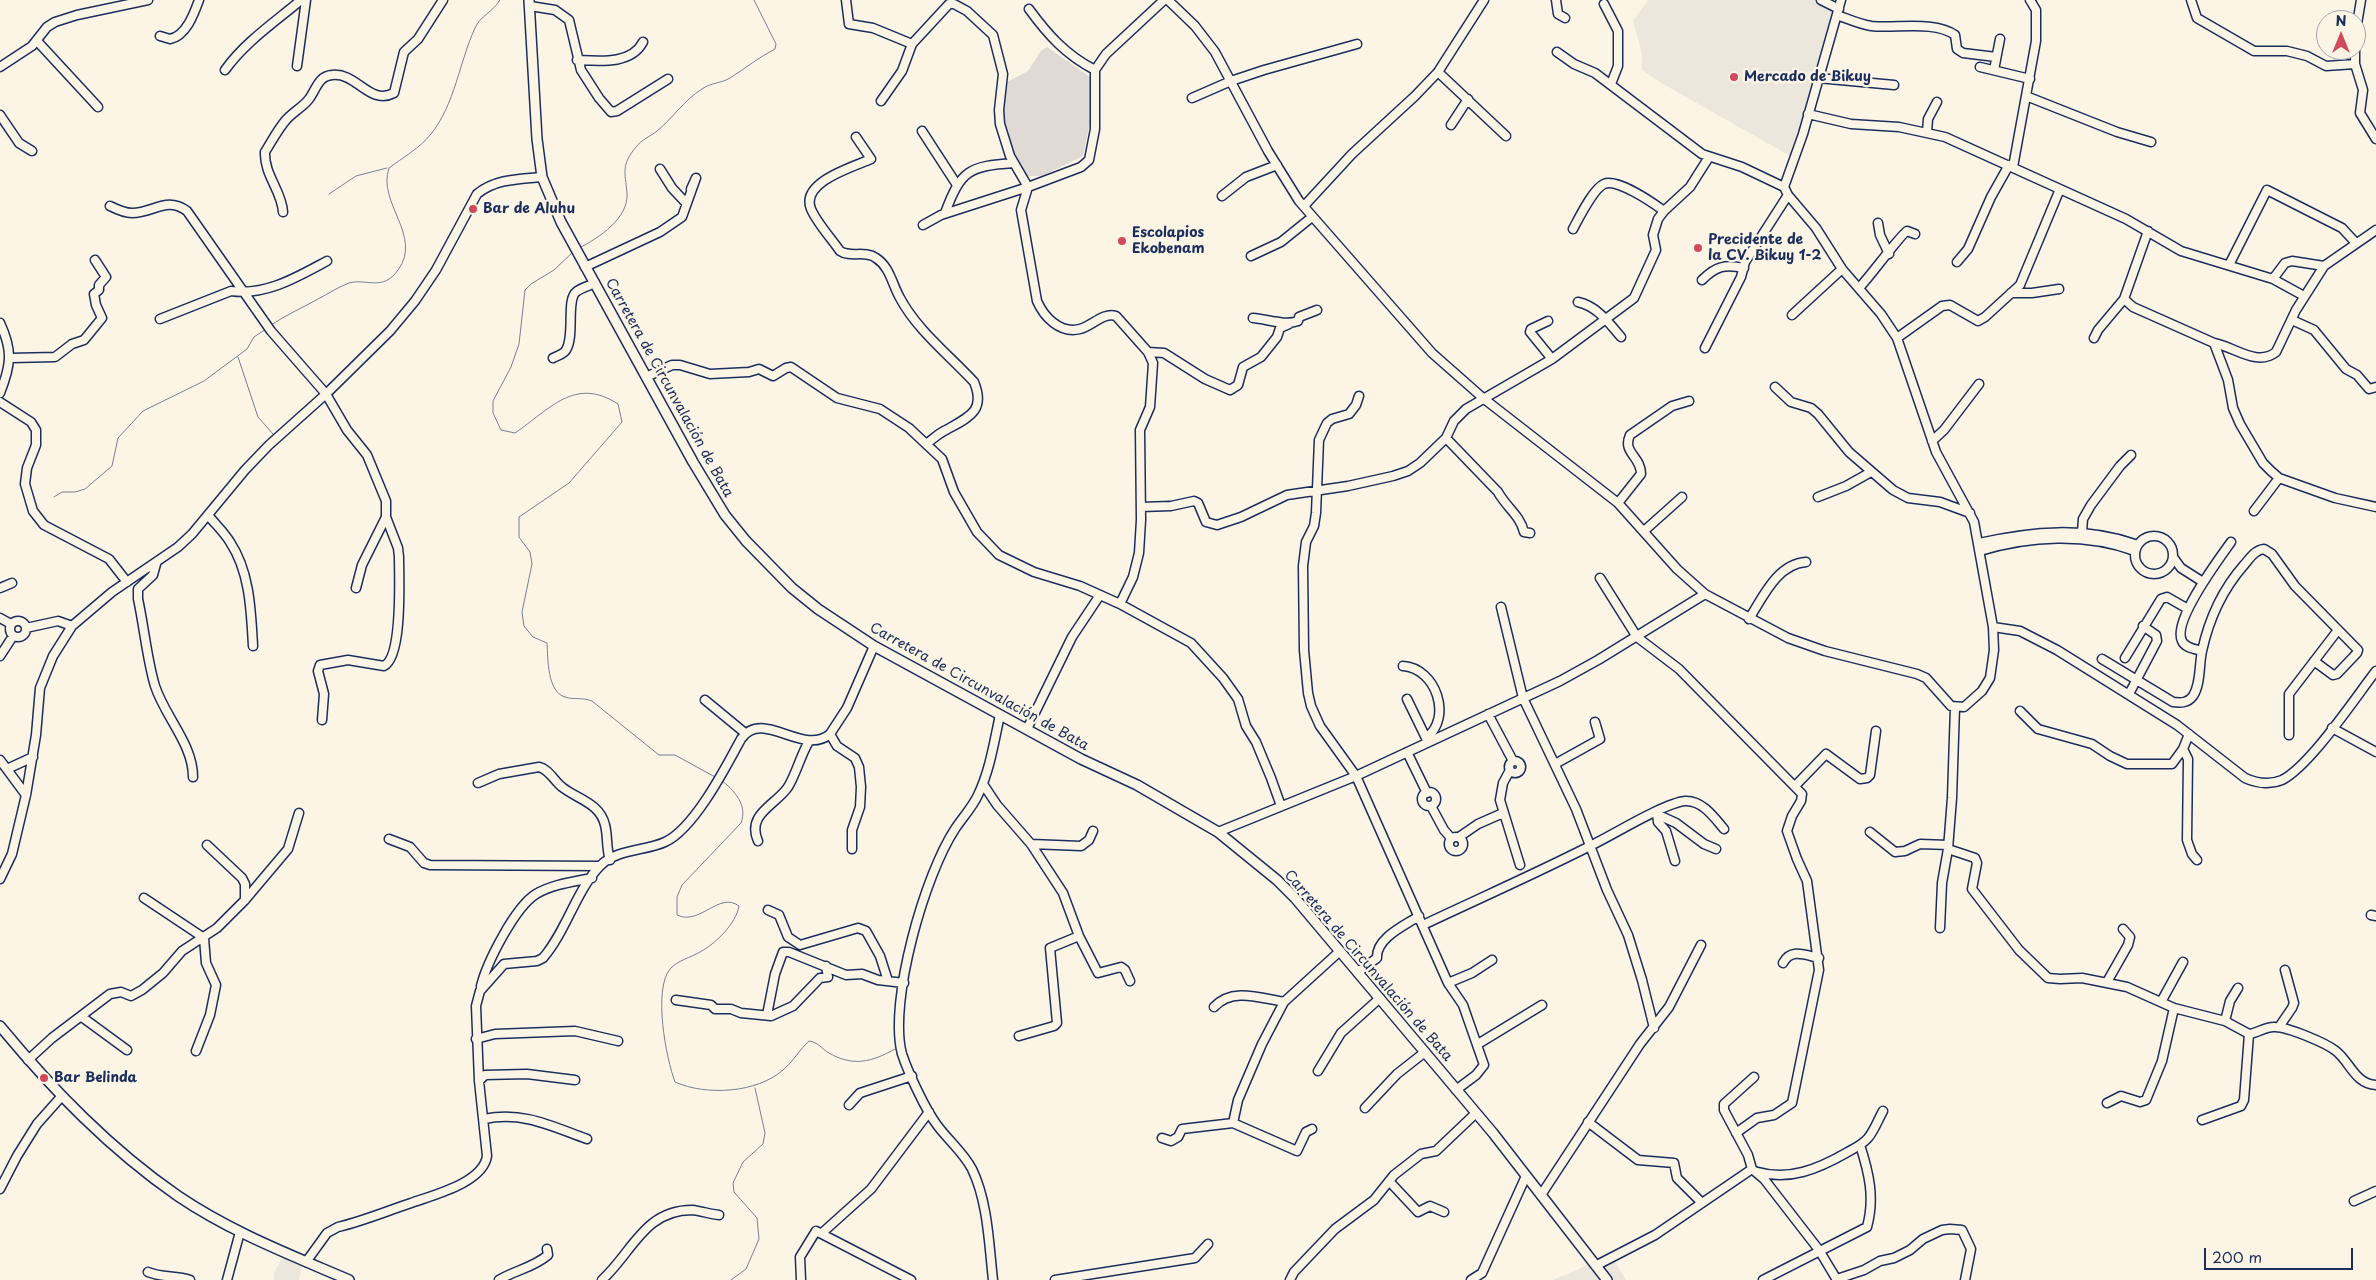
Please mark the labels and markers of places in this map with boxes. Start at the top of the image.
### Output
place label: Mercado de Bikuy [1744,69,1871,85]
marker: Mercado de Bikuy [1728,71,1740,83]
place label: Bar de Aluhu [483,201,575,217]
marker: Bar de Aluhu [467,203,479,215]
place label: Escolapios Ekobenam [1132,225,1205,258]
place label: Precidente de la CV. Bikuy 1-2 [1708,232,1821,264]
marker: Escolapios Ekobenam [1116,235,1128,247]
marker: Precidente de la CV. Bikuy 1-2 [1692,242,1704,254]
place label: Bar Belinda [54,1070,137,1086]
marker: Bar Belinda [38,1072,50,1084]

